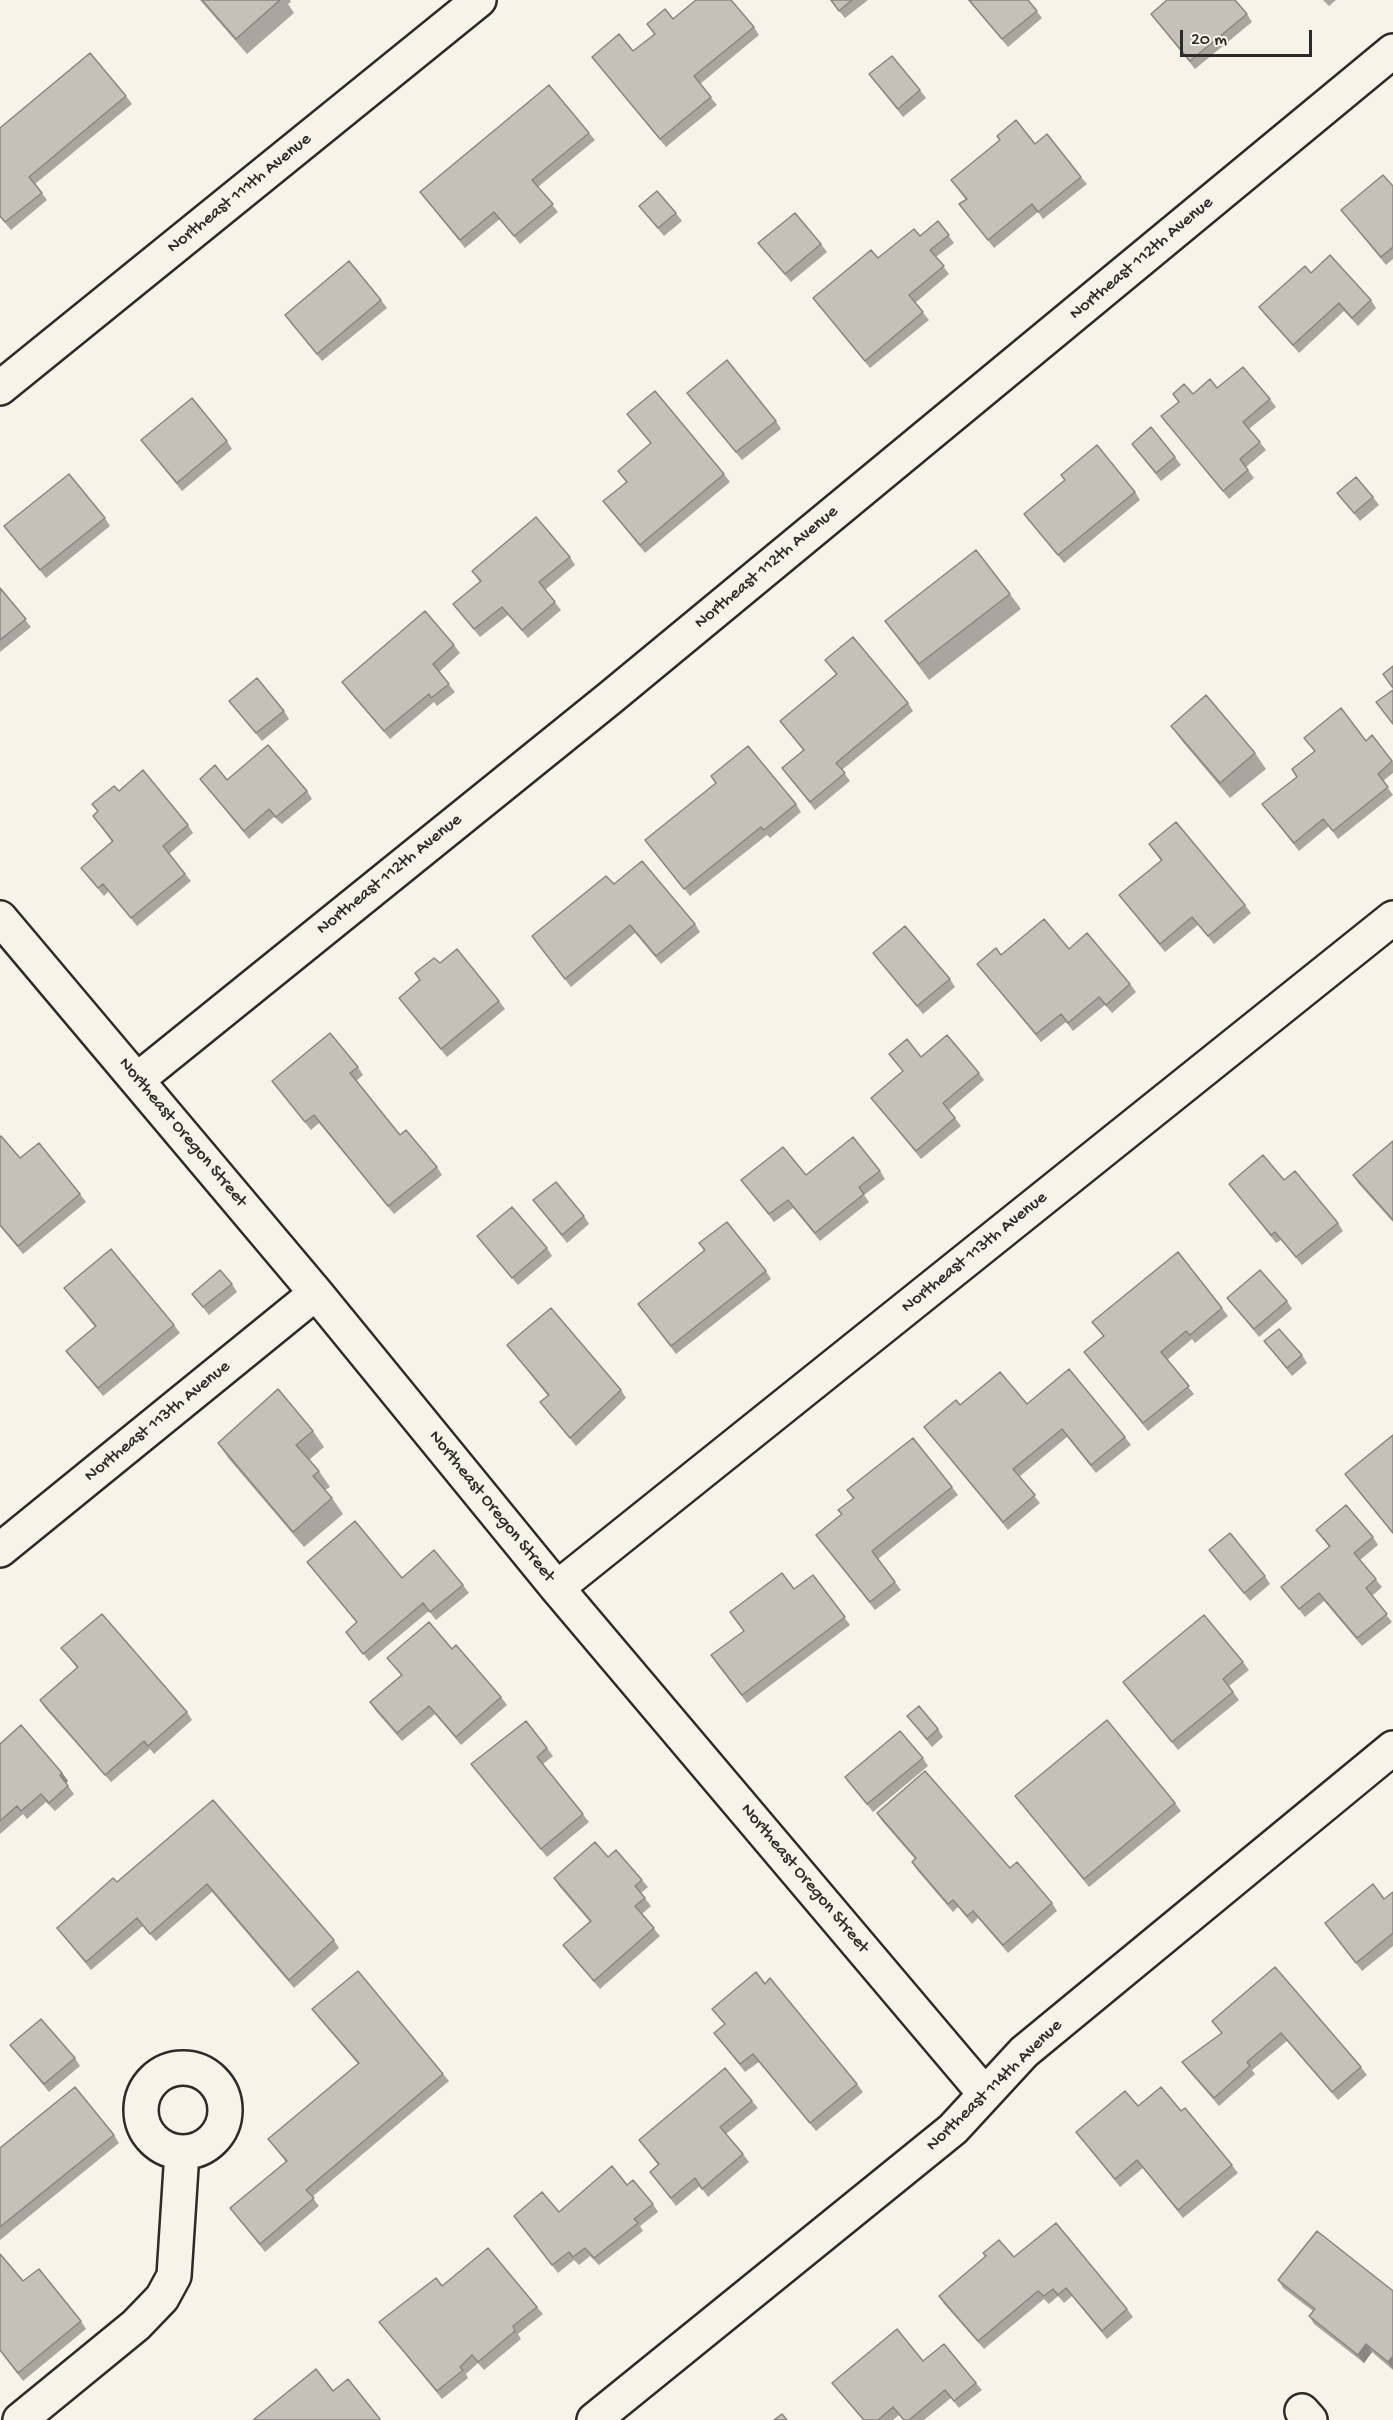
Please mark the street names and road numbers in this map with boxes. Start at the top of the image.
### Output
street label: Northeast 111th Avenue [164,129,316,259]
street label: Northeast 112th Avenue [1066,193,1218,325]
street label: Northeast 112th Avenue [691,502,843,634]
street label: Northeast 112th Avenue [313,810,467,940]
street label: Northeast Oregon Street [113,1054,251,1212]
street label: Northeast 113th Avenue [898,1188,1052,1318]
street label: Northeast 113th Avenue [81,1357,235,1487]
street label: Northeast Oregon Street [423,1427,559,1587]
street label: Northeast Oregon Street [735,1800,873,1958]
street label: Northeast 114th Avenue [923,2016,1067,2156]

